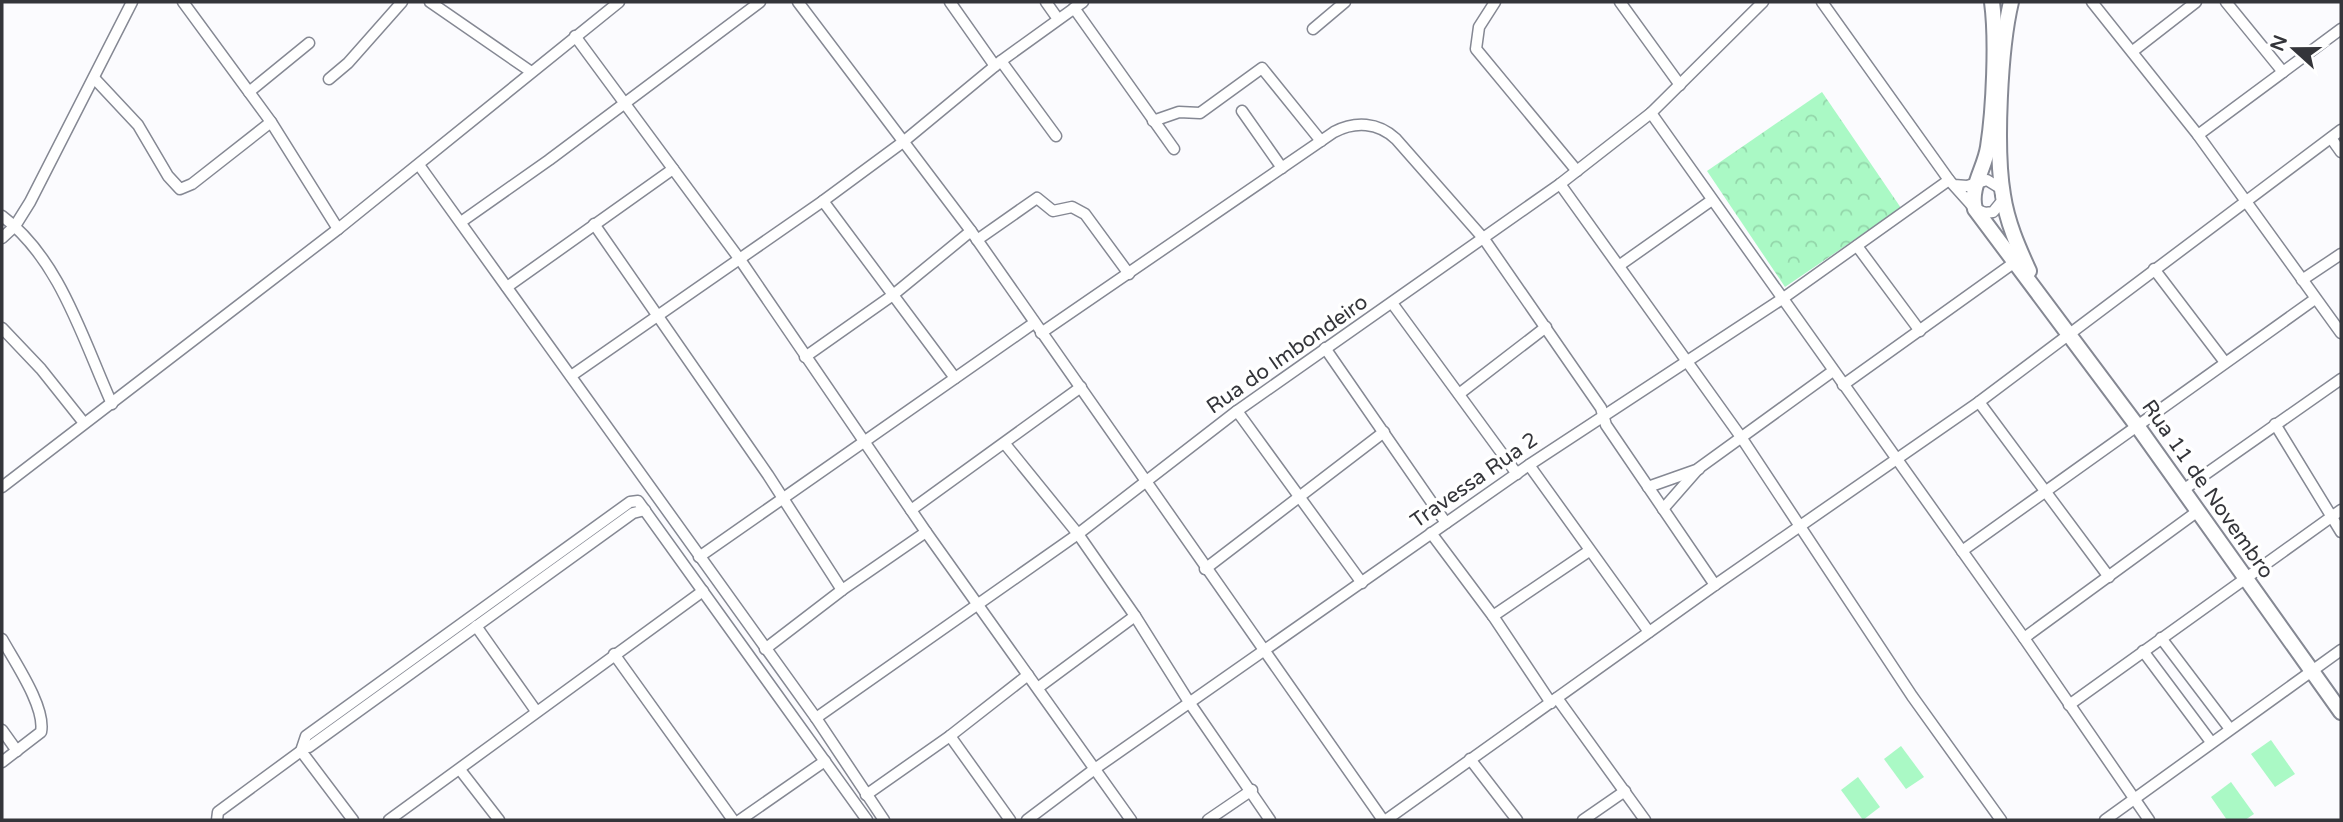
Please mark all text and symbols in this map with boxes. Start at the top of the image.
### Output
north arrow [2259,14,2329,84]
text: N [2266,32,2292,54]
street label: Rua do Imbondeiro [1202,289,1373,419]
street label: Rua 11 de Novembro [2136,395,2279,584]
street label: Travessa Rua 2 [1406,427,1543,534]

